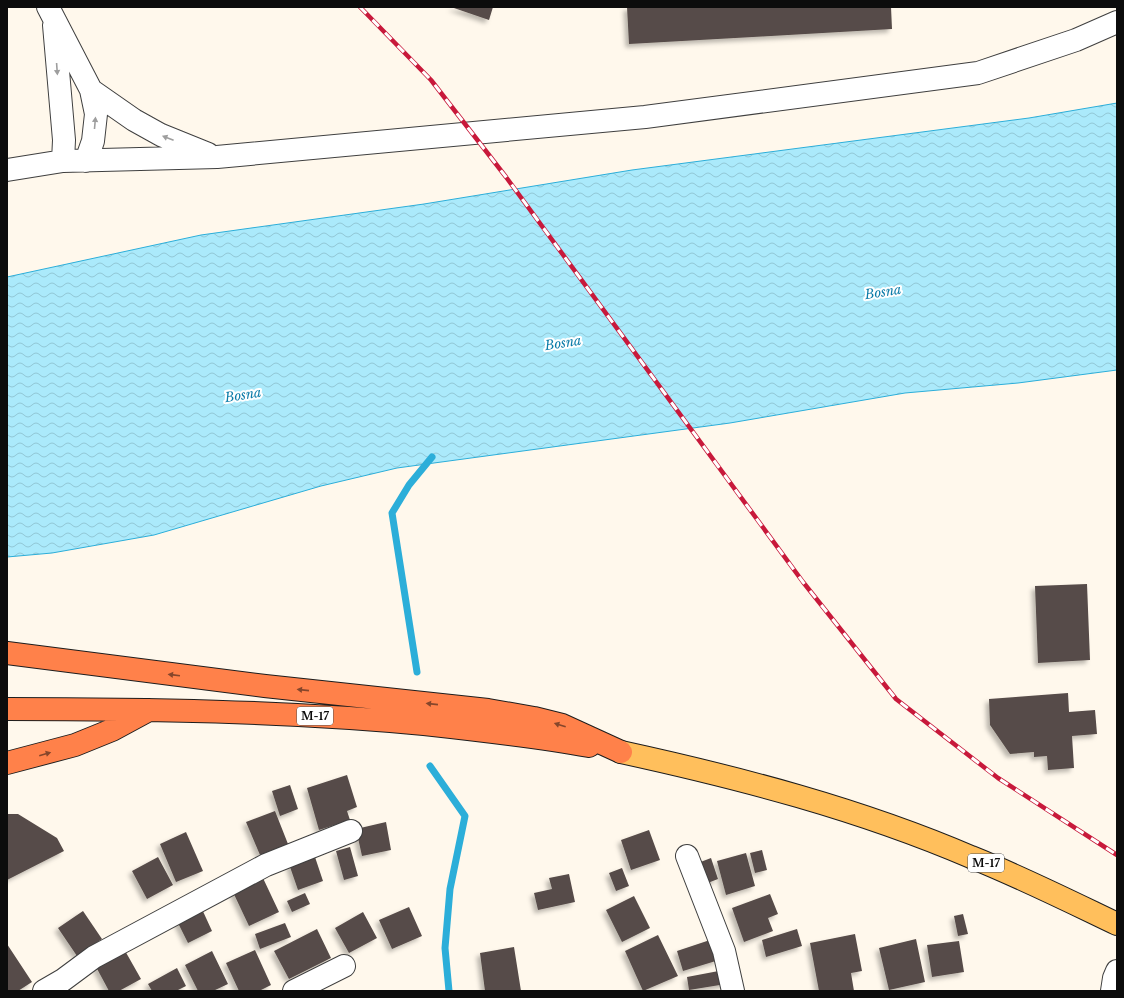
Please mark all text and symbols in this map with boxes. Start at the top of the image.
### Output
one-way arrow [54,63,60,75]
one-way arrow [92,117,98,129]
one-way arrow [162,135,173,141]
water label: Bosna [863,281,902,303]
water label: Bosna [543,332,582,354]
water label: Bosna [223,384,262,406]
one-way arrow [168,671,180,678]
one-way arrow [297,687,309,693]
one-way arrow [426,701,438,707]
road number: M-17 [297,707,333,725]
one-way arrow [554,722,566,728]
one-way arrow [39,751,51,757]
road number: M-17 [968,854,1004,872]

